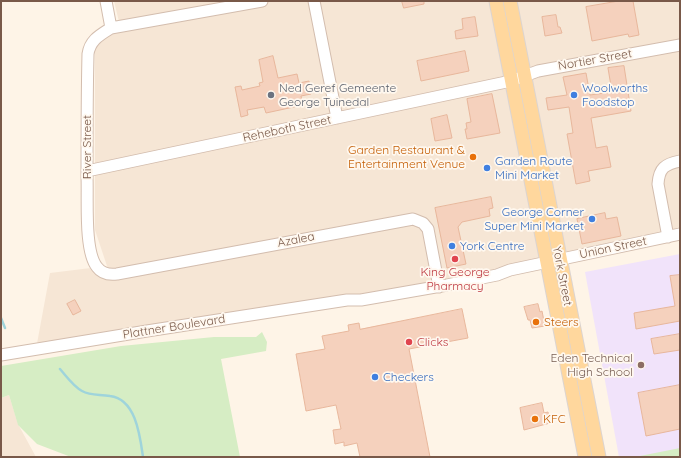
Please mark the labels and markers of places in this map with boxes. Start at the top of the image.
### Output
place label: Ned Geref Gemeente George Tuinedal [279,81,396,109]
place label: Woolworths Foodstop [582,81,648,109]
marker: Ned Geref Gemeente George Tuinedal [266,90,276,100]
marker: Woolworths Foodstop [569,90,579,100]
place label: Garden Restaurant & Entertainment Venue [348,143,465,171]
marker: Garden Restaurant & Entertainment Venue [468,152,478,162]
place label: Garden Route Mini Market [495,154,572,182]
marker: Garden Route Mini Market [482,163,492,173]
place label: George Corner Super Mini Market [484,205,584,233]
marker: George Corner Super Mini Market [587,214,597,224]
place label: York Centre [460,239,525,253]
marker: York Centre [447,241,457,251]
marker: King George Pharmacy [450,254,460,264]
place label: King George Pharmacy [420,265,490,293]
place label: Steers [544,315,579,329]
marker: Steers [531,317,541,327]
place label: Clicks [417,335,448,349]
marker: Clicks [404,337,414,347]
place label: Eden Technical High School [551,351,633,379]
marker: Eden Technical High School [636,360,646,370]
place label: Checkers [383,370,434,384]
marker: Checkers [370,372,380,382]
place label: KFC [543,412,566,426]
marker: KFC [530,414,540,424]

